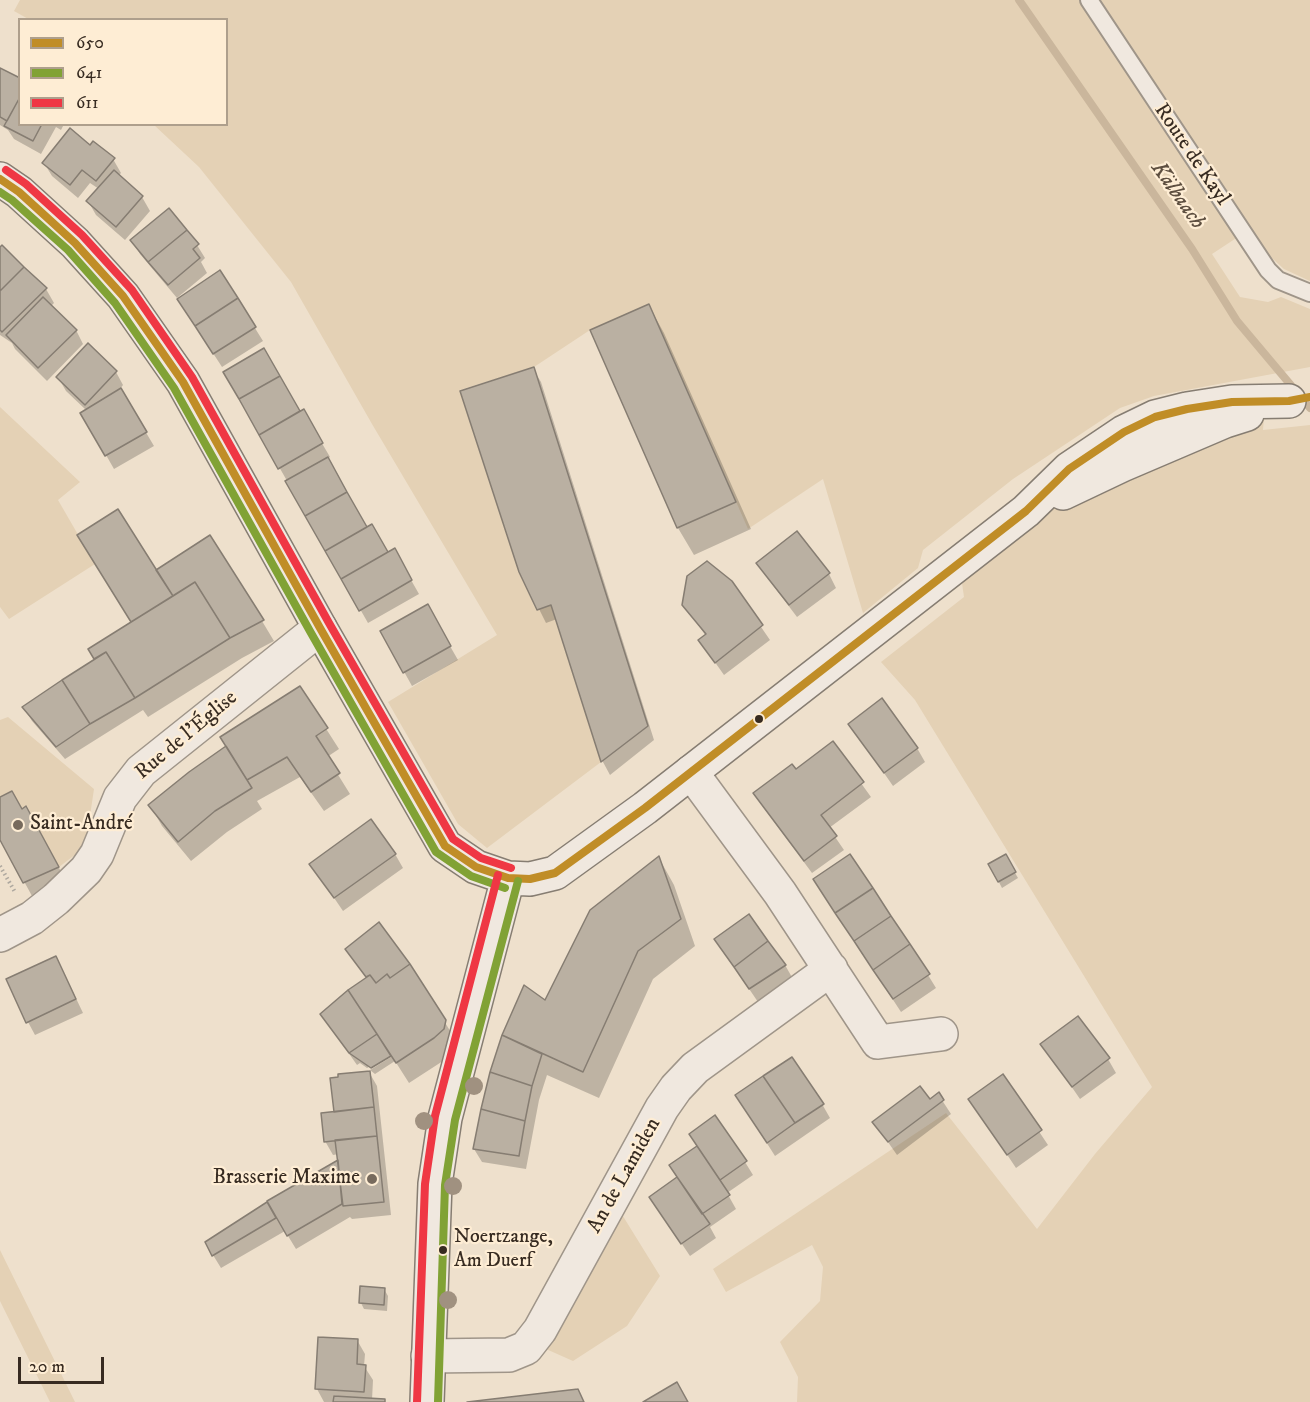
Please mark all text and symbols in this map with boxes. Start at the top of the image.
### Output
legend [18,18,228,126]
text: 650 [76,32,104,54]
text: 641 [76,62,102,84]
text: 611 [76,92,99,114]
street label: Route de Kayl [1148,99,1234,211]
water label: Kälbaach [1144,157,1210,235]
street label: Rue de l'Église [131,686,243,786]
unlabelled marker [753,713,765,725]
place label: Saint-André [30,812,133,838]
marker: Saint-André [11,818,25,832]
street label: An de Lamiden [583,1114,667,1238]
place label: Brasserie Maxime [213,1166,360,1192]
marker: Brasserie Maxime [365,1172,379,1186]
place label: Noertzange, Am Duerf [454,1226,553,1273]
marker: Noertzange, Am Duerf [437,1244,449,1256]
scale bar [21,1345,106,1383]
text: 20 m [29,1356,65,1378]

